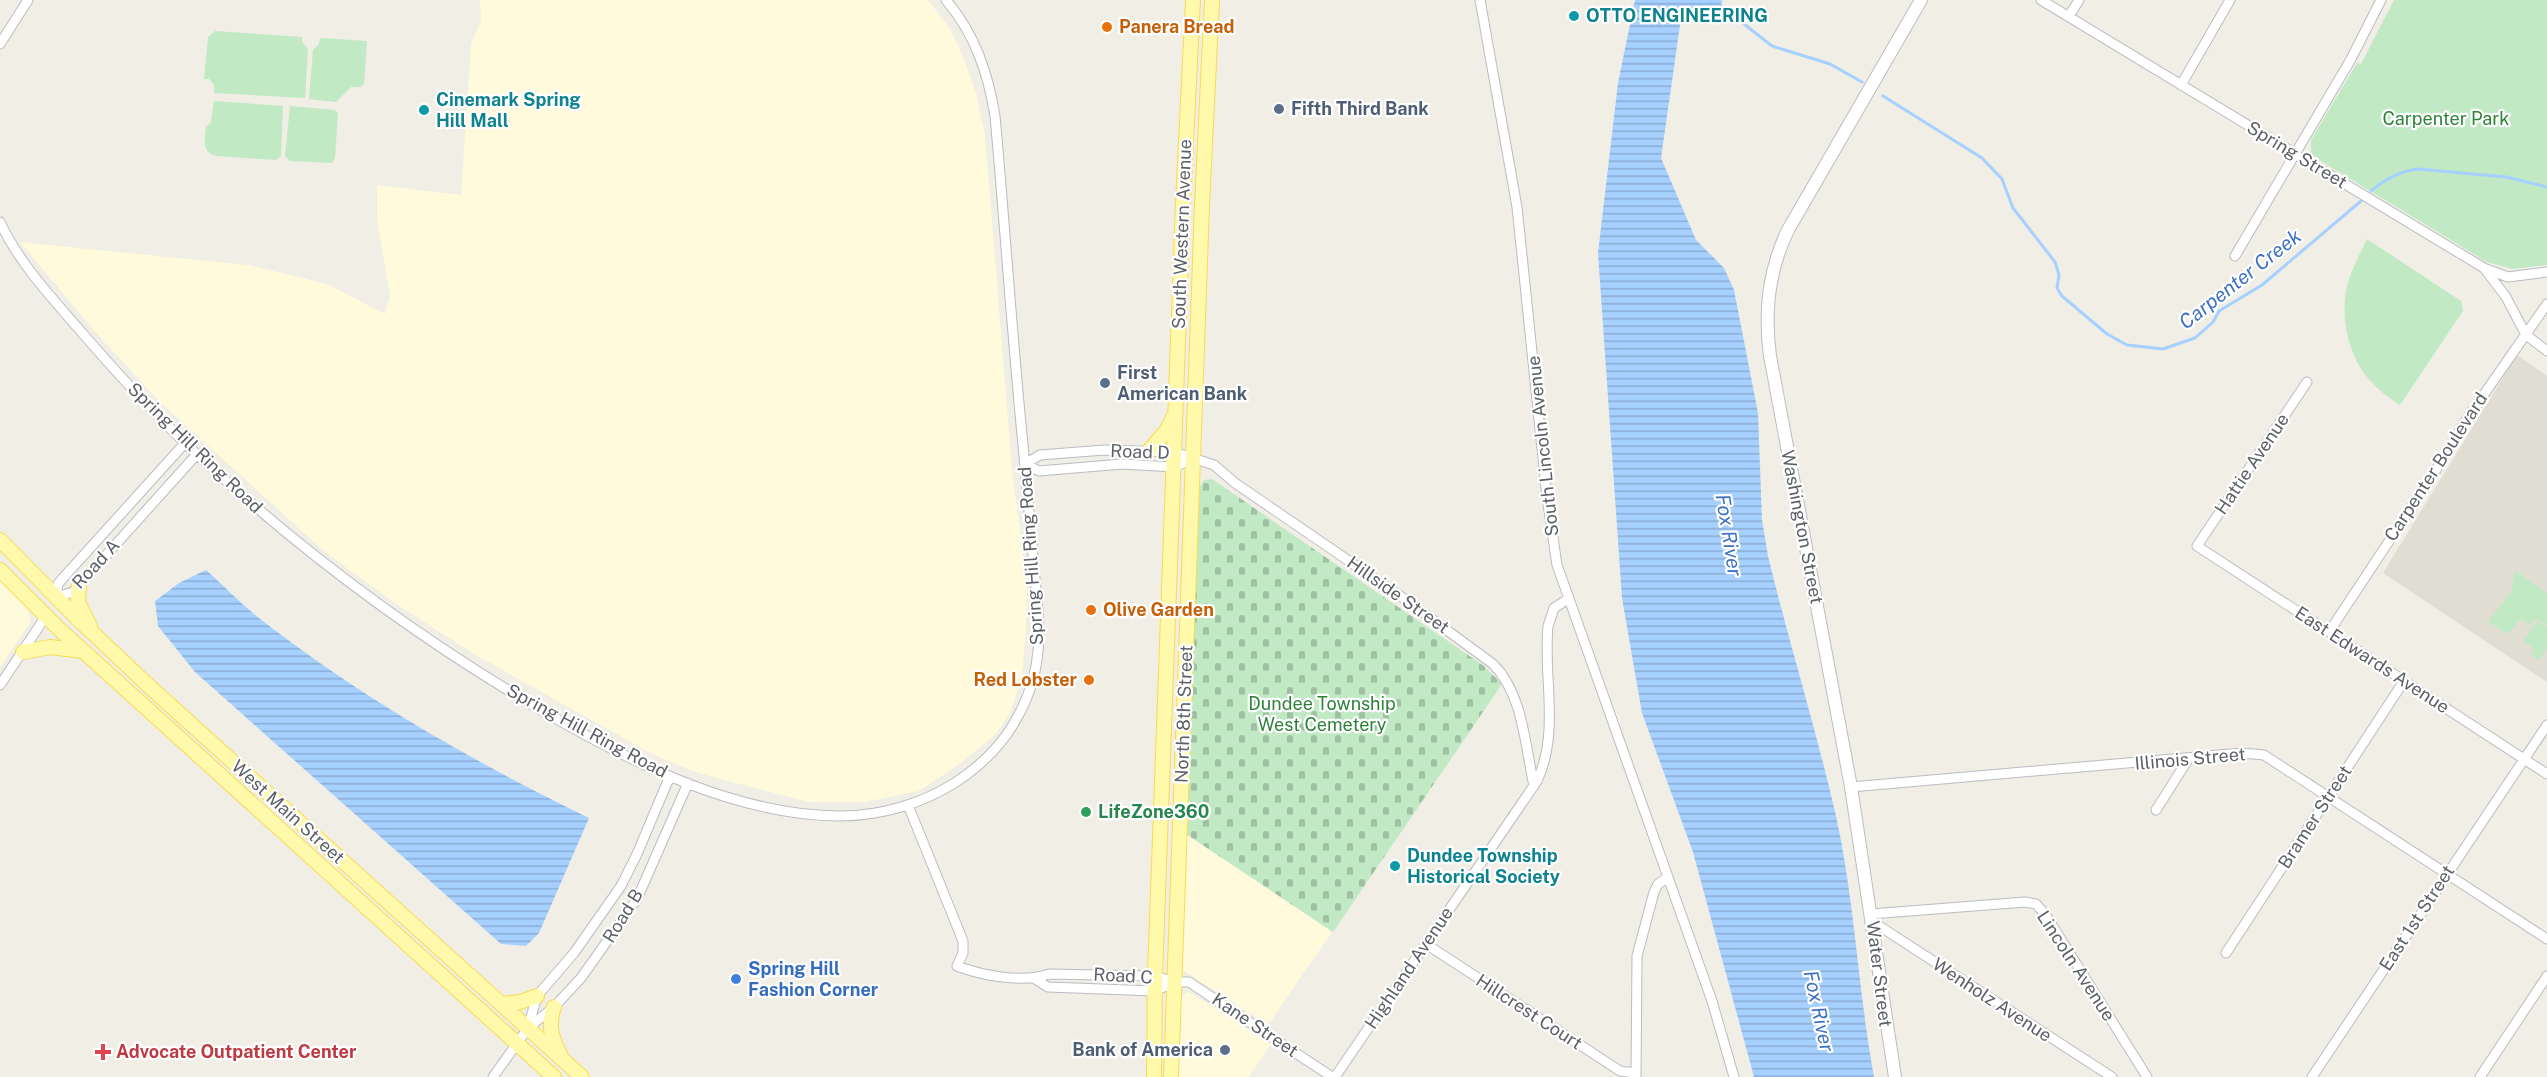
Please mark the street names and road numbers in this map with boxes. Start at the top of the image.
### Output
street label: Spring Street [2243,116,2351,193]
street label: South Western Avenue [1168,139,1195,329]
street label: South Lincoln Avenue [1523,355,1562,537]
street label: Spring Hill Ring Road [124,378,267,517]
street label: Carpenter Boulevard [2380,389,2491,545]
street label: Hattie Avenue [2210,409,2293,518]
street label: Road D [1110,440,1170,463]
street label: Washington Street [1777,448,1828,606]
street label: Spring Hill Ring Road [1014,466,1047,646]
street label: Road A [68,534,124,593]
street label: Hillside Street [1343,552,1453,638]
street label: East Edwards Avenue [2291,602,2453,717]
street label: North 8th Street [1171,645,1196,783]
street label: Spring Hill Ring Road [503,679,671,782]
street label: Illinois Street [2134,743,2246,774]
street label: West Main Street [228,755,349,868]
street label: Bramer Street [2274,761,2356,872]
street label: East 1st Street [2375,861,2458,974]
street label: Road B [598,885,647,946]
street label: Highland Avenue [1360,903,1457,1033]
street label: Lincoln Avenue [2033,907,2120,1025]
street label: Water Street [1863,920,1896,1028]
street label: Wenholz Avenue [1929,953,2056,1046]
street label: Road C [1093,963,1153,988]
street label: Hillcrest Court [1472,969,1586,1054]
street label: Kane Street [1208,988,1302,1061]

